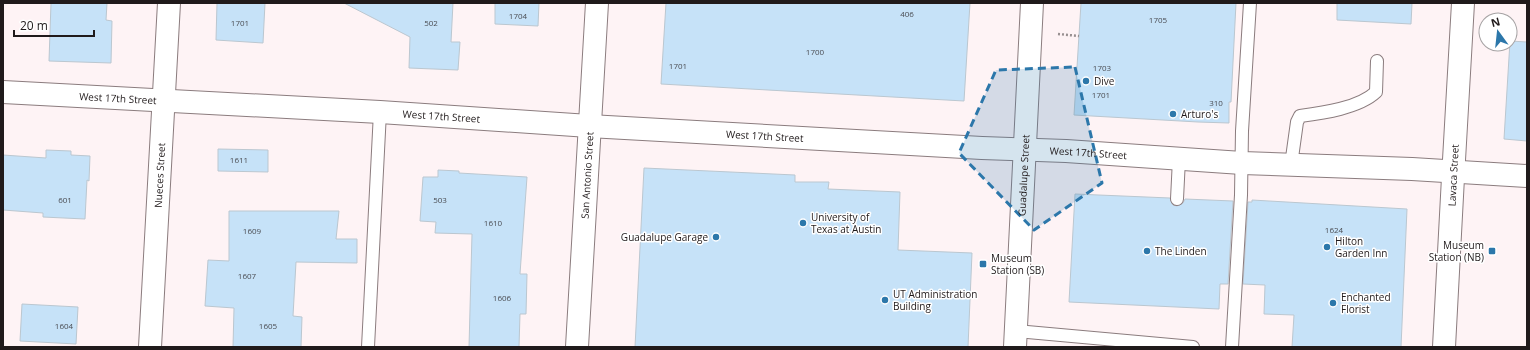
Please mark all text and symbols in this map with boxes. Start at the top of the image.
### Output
house number: 406 [900,8,914,19]
house number: 1704 [509,10,528,21]
scale bar [14,12,94,38]
north arrow [1478,12,1518,52]
text: N [1489,13,1502,30]
house number: 1705 [1149,14,1168,25]
text: 20 m [20,17,48,34]
house number: 1701 [231,17,249,28]
house number: 502 [424,17,438,28]
house number: 1700 [806,46,825,57]
house number: 1701 [669,60,687,71]
house number: 1703 [1093,62,1112,73]
place label: Dive [1094,74,1115,88]
marker: Dive [1081,76,1091,86]
street label: West 17th Street [79,89,157,107]
house number: 1701 [1092,89,1110,100]
house number: 310 [1209,97,1223,108]
street label: West 17th Street [402,107,481,126]
place label: Arturo's [1181,107,1218,121]
marker: Arturo's [1168,109,1178,119]
street label: West 17th Street [726,127,804,145]
street label: San Antonio Street [577,131,597,219]
street label: Guadalupe Street [1014,134,1033,216]
street label: Nueces Street [151,142,168,208]
street label: West 17th Street [1049,143,1128,162]
street label: Lavaca Street [1444,143,1462,207]
house number: 1611 [230,154,248,165]
house number: 601 [58,194,72,205]
house number: 503 [433,194,447,205]
place label: University of Texas at Austin [811,210,881,236]
house number: 1610 [484,217,503,228]
marker: University of Texas at Austin [798,218,808,228]
house number: 1624 [1325,224,1344,235]
house number: 1609 [243,225,262,236]
place label: Guadalupe Garage [621,230,708,244]
marker: Guadalupe Garage [711,232,721,242]
place label: Hilton Garden Inn [1335,234,1387,260]
place label: Museum Station (NB) [1429,238,1484,264]
marker: Hilton Garden Inn [1322,242,1332,252]
place label: The Linden [1155,244,1207,258]
marker: The Linden [1142,246,1152,256]
marker: Museum Station (NB) [1487,246,1497,256]
place label: Museum Station (SB) [991,251,1044,277]
marker: Museum Station (SB) [978,259,988,269]
house number: 1607 [238,270,257,281]
place label: UT Administration Building [893,287,978,313]
place label: Enchanted Florist [1341,290,1391,316]
house number: 1606 [493,292,512,303]
marker: UT Administration Building [880,295,890,305]
marker: Enchanted Florist [1328,298,1338,308]
house number: 1604 [55,320,74,331]
house number: 1605 [259,320,278,331]

